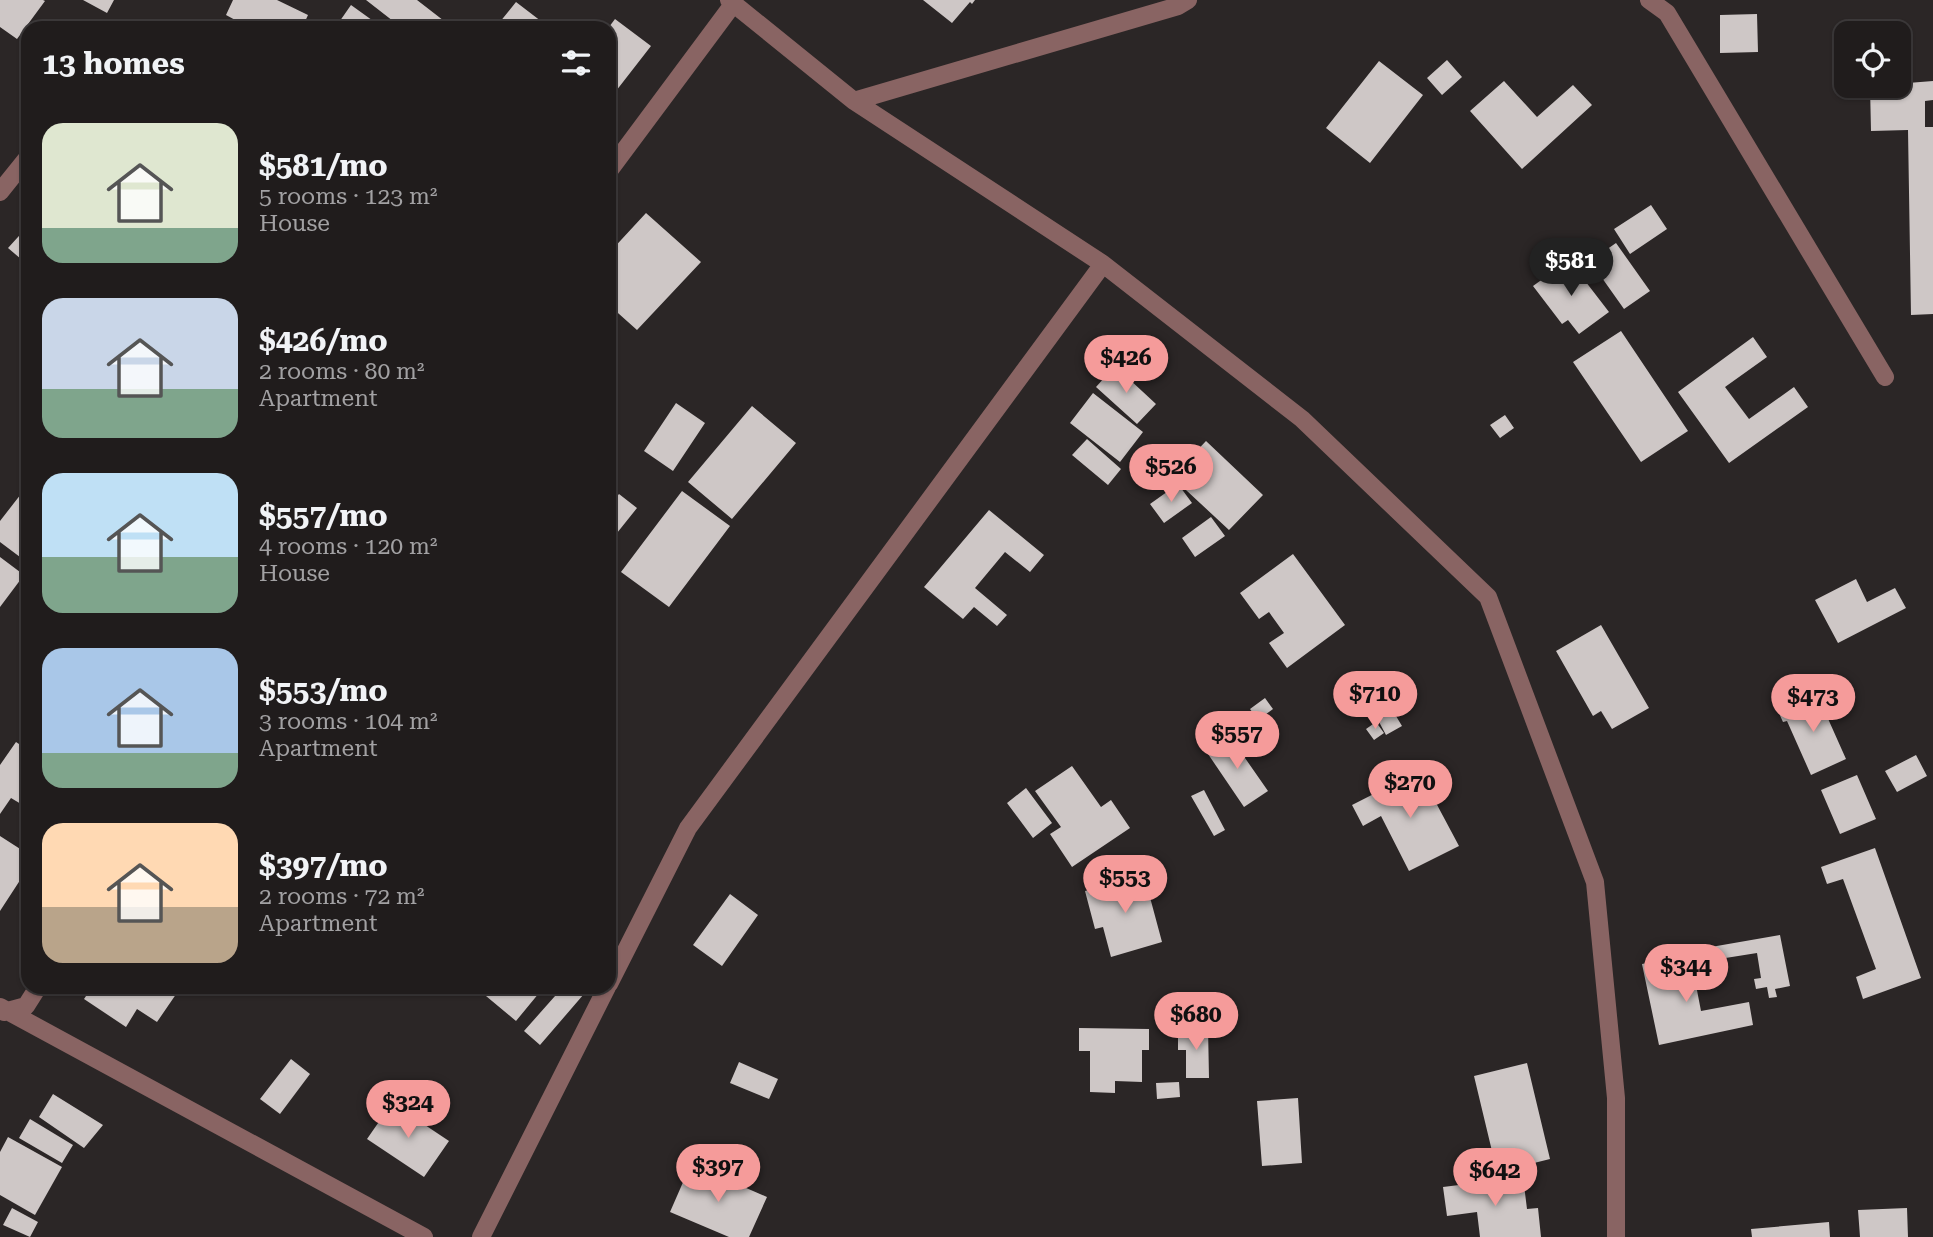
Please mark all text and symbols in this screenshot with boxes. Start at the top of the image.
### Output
map controls [1834,21,1911,98]
button: locate [1834,21,1911,98]
icon: filters [557,44,595,82]
text: 13 homes [42,46,185,81]
text: $581/mo [259,148,388,183]
icon: home [98,151,182,235]
text: 5 rooms · 123 m² [259,183,437,210]
text: House [259,210,330,237]
pin: $581 [1530,238,1612,298]
text: $581 [1545,247,1597,274]
text: $426/mo [259,323,388,358]
icon: home [98,326,182,410]
pin: $426 [1085,336,1167,395]
text: $426 [1100,344,1152,371]
text: 2 rooms · 80 m² [259,358,425,385]
text: Apartment [259,385,378,412]
pin: $526 [1130,444,1212,504]
text: $526 [1145,453,1197,480]
text: $557/mo [259,498,388,533]
icon: home [98,501,182,585]
text: 4 rooms · 120 m² [259,533,437,560]
text: House [259,560,330,587]
pin: $710 [1334,672,1416,731]
text: $553/mo [259,673,388,708]
pin: $473 [1772,674,1854,734]
icon: home [98,676,182,760]
text: $710 [1349,680,1401,707]
text: $473 [1787,683,1839,710]
text: 3 rooms · 104 m² [259,708,437,735]
pin: $557 [1196,712,1278,771]
text: $557 [1211,720,1263,747]
text: Apartment [259,735,378,762]
pin: $270 [1369,760,1451,820]
text: $270 [1384,769,1436,796]
text: $397/mo [259,848,388,883]
icon: home [98,851,182,935]
pin: $553 [1084,856,1166,915]
text: $553 [1099,864,1151,891]
text: 2 rooms · 72 m² [259,883,425,910]
text: Apartment [259,910,378,937]
pin: $344 [1645,944,1727,1004]
text: $344 [1660,953,1712,980]
pin: $680 [1155,992,1237,1052]
text: $680 [1170,1001,1222,1028]
pin: $324 [367,1080,449,1140]
text: $324 [382,1089,434,1116]
pin: $397 [677,1144,759,1204]
pin: $642 [1454,1148,1536,1208]
text: $397 [692,1153,744,1180]
text: $642 [1469,1157,1521,1184]

